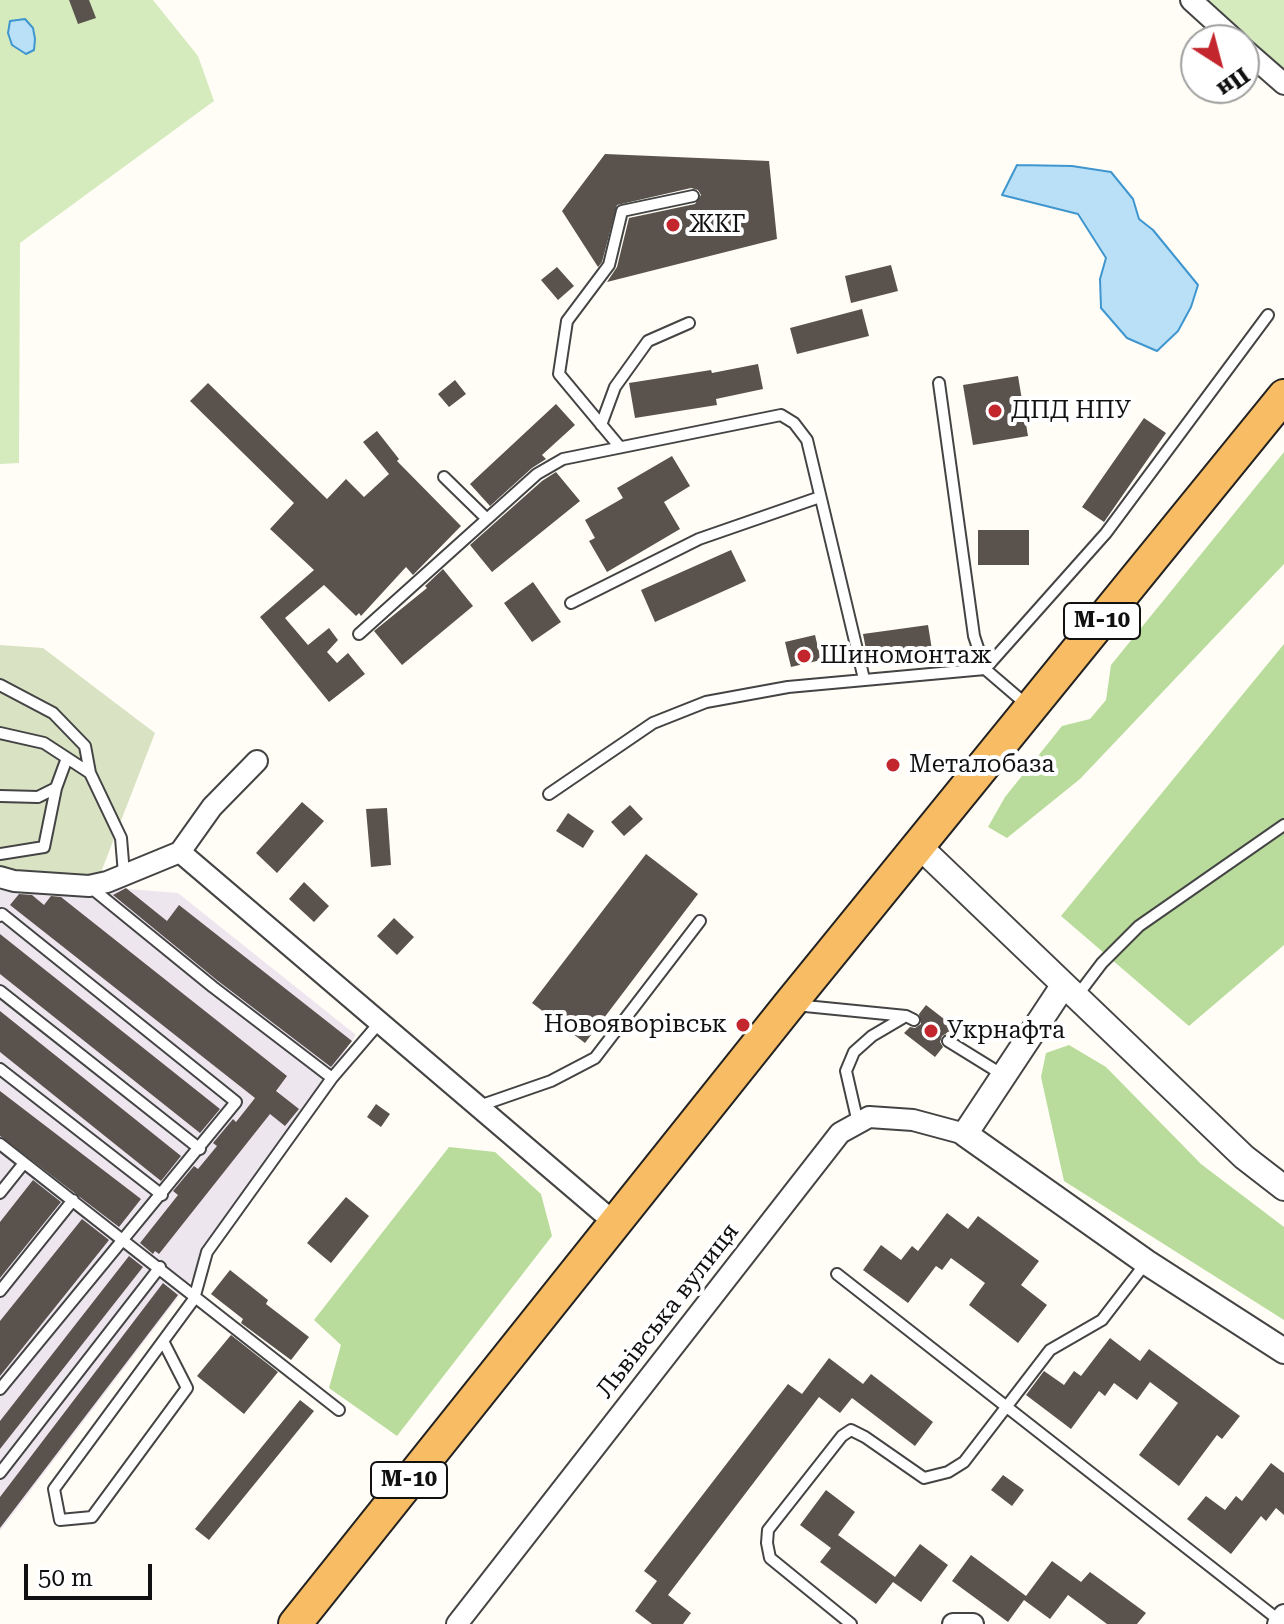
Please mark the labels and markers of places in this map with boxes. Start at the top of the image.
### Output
place label: ЖКГ [689,211,746,239]
marker: ЖКГ [664,216,682,234]
place label: ДПД НПУ [1011,397,1131,425]
marker: ДПД НПУ [986,402,1004,420]
place label: Шиномонтаж [820,642,992,670]
marker: Шиномонтаж [795,647,813,665]
place label: Металобаза [909,751,1054,779]
marker: Металобаза [884,756,902,774]
place label: Новояворівськ [544,1011,727,1039]
marker: Новояворівськ [734,1016,752,1034]
place label: Укрнафта [947,1017,1065,1045]
marker: Укрнафта [922,1022,940,1040]

